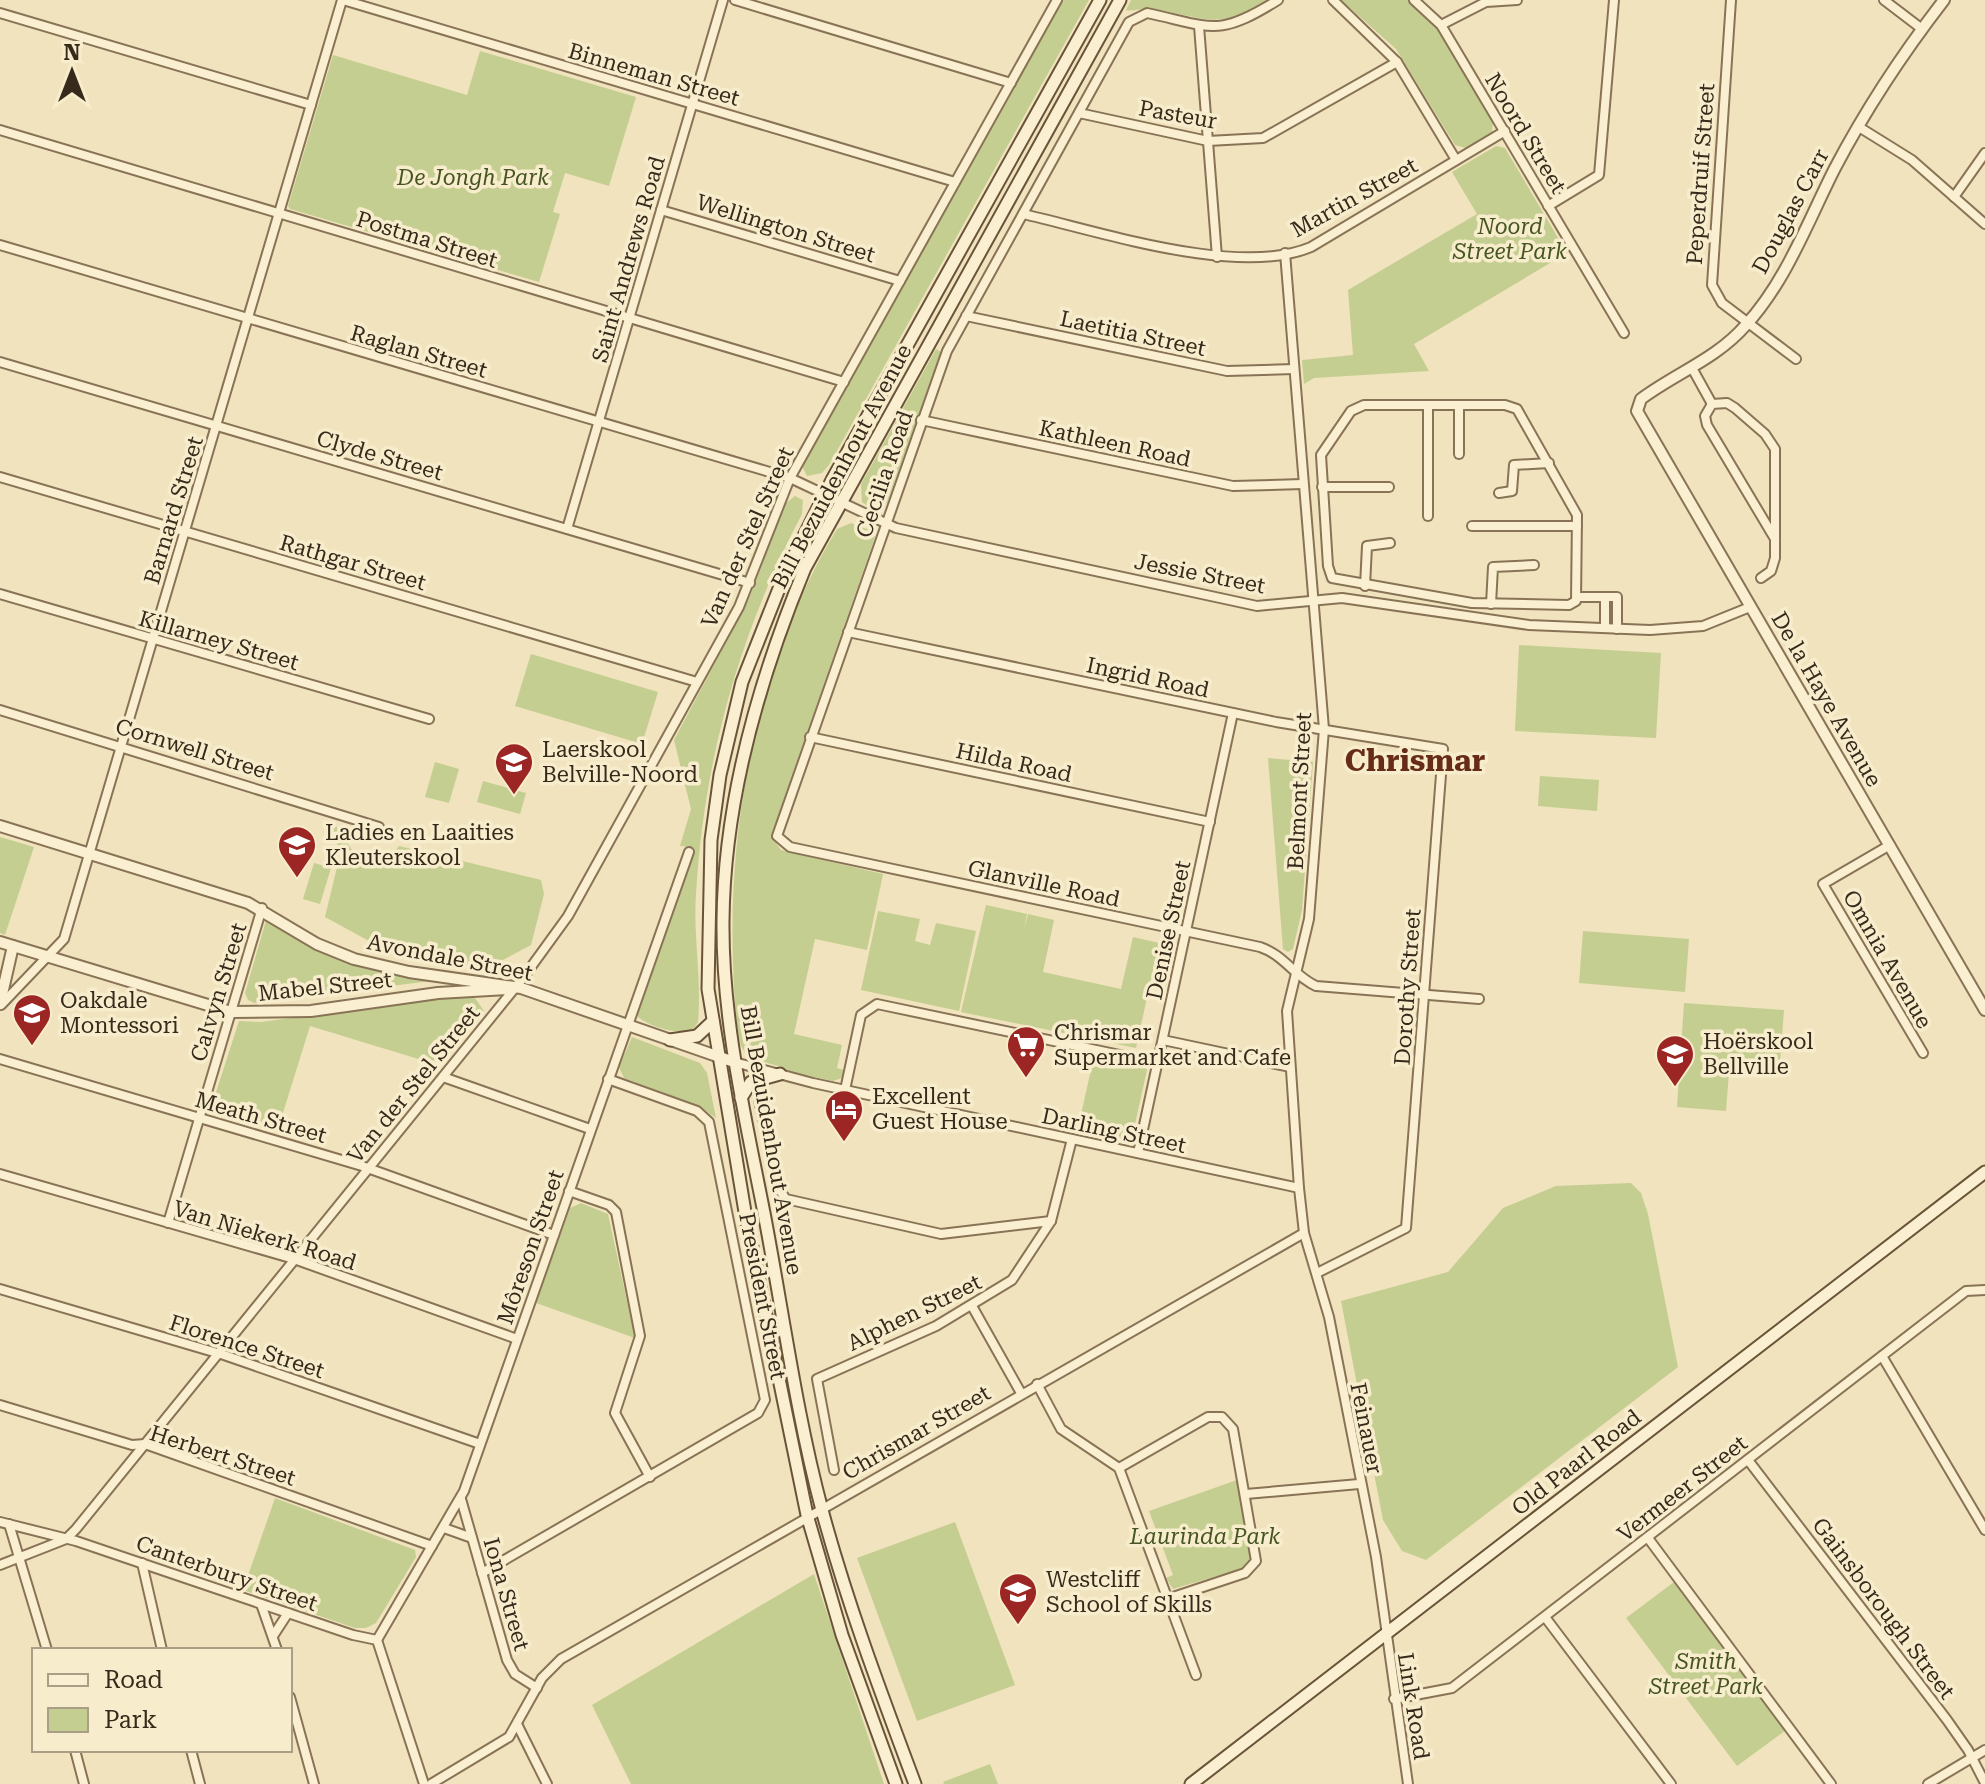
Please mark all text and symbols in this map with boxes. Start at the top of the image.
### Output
north arrow [32,32,112,112]
street label: Binneman Street [565,38,742,111]
text: N [64,40,81,65]
street label: Noord Street [1480,69,1571,198]
street label: Peperdruif Street [1682,82,1719,266]
street label: Pasteur [1137,95,1219,134]
street label: Douglas Carr [1747,145,1834,278]
street label: Saint Andrews Road [587,153,670,365]
street label: Martin Street [1287,153,1422,242]
park label: De Jongh Park [396,165,549,190]
street label: Wellington Street [694,189,878,268]
street label: Postma Street [353,206,501,273]
park label: Noord Street Park [1452,214,1567,264]
street label: Laetitia Street [1058,306,1208,361]
street label: Raglan Street [348,320,490,383]
street label: Bill Bezuidenhout Avenue [766,340,917,593]
street label: Cecilia Road [851,407,918,541]
street label: Kathleen Road [1037,415,1193,472]
street label: Clyde Street [314,426,446,485]
street label: Barnard Street [139,433,208,587]
street label: Van der Stel Street [696,443,799,632]
street label: Rathgar Street [277,530,429,595]
street label: Jessie Street [1132,549,1267,598]
street label: Killarney Street [136,606,302,675]
street label: De la Haye Avenue [1766,607,1887,791]
street label: Ingrid Road [1084,652,1211,703]
street label: Belmont Street [1283,711,1316,871]
street label: Cornwell Street [113,714,277,785]
place label: Laerskool Belville-Noord [542,737,698,787]
street label: Hilda Road [954,738,1074,787]
school or university icon: Laerskool Belville-Noord [493,741,535,796]
district label: Chrismar [1345,743,1485,778]
place label: Ladies en Laaities Kleuterskool [325,820,514,870]
school or university icon: Ladies en Laaities Kleuterskool [276,824,318,879]
street label: Glanville Road [966,855,1122,912]
street label: Denise Street [1142,858,1195,1002]
street label: Omnia Avenue [1838,886,1937,1033]
street label: Dorothy Street [1390,908,1425,1066]
street label: Calvyn Street [186,920,251,1064]
street label: Avondale Street [365,929,535,986]
street label: Mabel Street [257,967,393,1006]
place label: Oakdale Montessori [60,988,179,1038]
school or university icon: Oakdale Montessori [11,992,53,1047]
street label: Van der Stel Street [342,1001,485,1168]
street label: Bill Bezuidenhout Avenue [736,1004,808,1277]
place label: Chrismar Supermarket and Cafe [1054,1020,1291,1070]
supermarket icon: Chrismar Supermarket and Cafe [1005,1024,1047,1079]
place label: Hoërskool Bellville [1703,1029,1813,1079]
school or university icon: Hoërskool Bellville [1654,1033,1696,1088]
place label: Excellent Guest House [872,1084,1007,1134]
street label: Meath Street [192,1087,329,1148]
hotel icon: Excellent Guest House [823,1088,865,1143]
street label: Darling Street [1039,1103,1188,1158]
street label: Môreson Street [492,1167,569,1328]
street label: Van Niekerk Road [170,1196,359,1275]
street label: President Street [734,1210,791,1382]
street label: Alphen Street [843,1269,985,1356]
street label: Florence Street [166,1310,328,1383]
street label: Chrismar Street [838,1380,995,1485]
street label: Feinauer [1345,1380,1388,1476]
street label: Old Paarl Road [1507,1404,1646,1520]
street label: Herbert Street [147,1420,299,1491]
street label: Vermeer Street [1613,1430,1752,1547]
street label: Gainsborough Street [1807,1513,1960,1704]
park label: Laurinda Park [1129,1524,1280,1549]
street label: Canterbury Street [133,1531,321,1616]
street label: Iona Street [478,1535,535,1653]
place label: Westcliff School of Skills [1046,1567,1212,1617]
school or university icon: Westcliff School of Skills [997,1571,1039,1626]
legend [32,1648,292,1752]
park label: Smith Street Park [1648,1649,1763,1699]
street label: Link Road [1393,1651,1434,1761]
text: Road [104,1666,163,1694]
text: Park [104,1706,157,1734]

